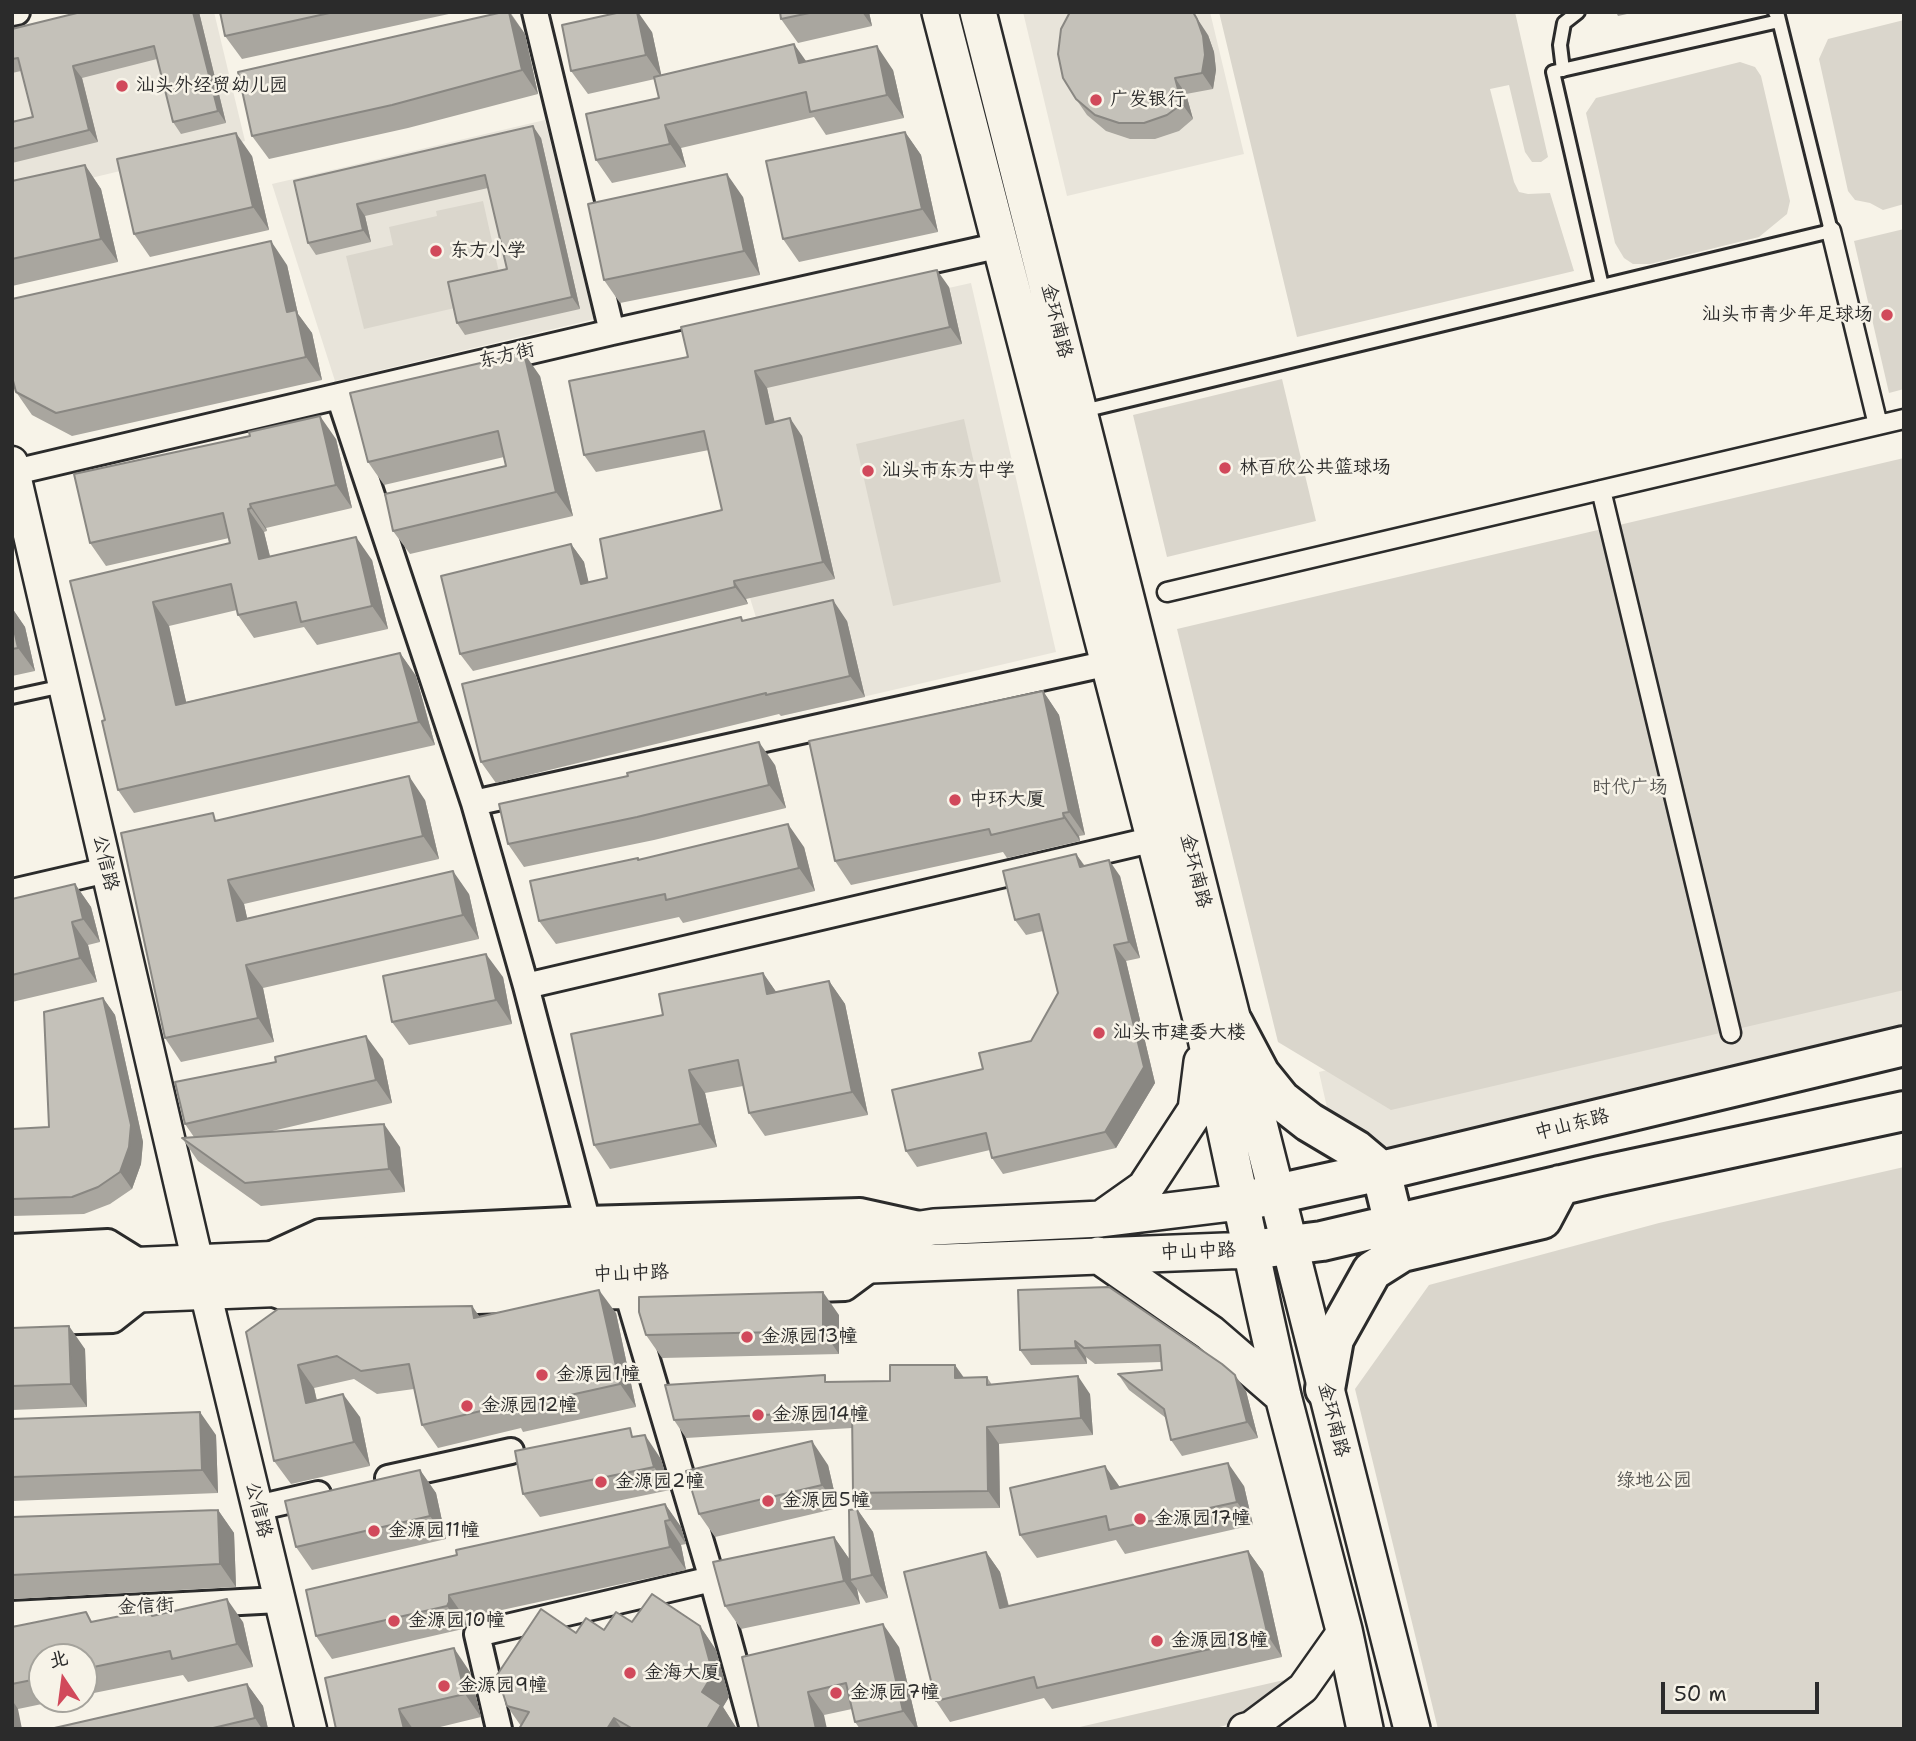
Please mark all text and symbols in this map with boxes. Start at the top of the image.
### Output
place label: 汕头外经贸幼儿园 [136,75,288,97]
marker: 汕头外经贸幼儿园 [114,78,130,94]
place label: 广发银行 [1110,89,1186,111]
marker: 广发银行 [1088,92,1104,108]
place label: 东方小学 [450,240,526,262]
marker: 东方小学 [428,243,444,259]
street label: 金环南路 [1036,281,1076,361]
place label: 汕头市青少年足球场 [1702,304,1873,326]
marker: 汕头市青少年足球场 [1879,307,1895,323]
street label: 东方街 [477,338,537,374]
place label: 林百欣公共篮球场 [1239,457,1391,479]
place label: 汕头市东方中学 [882,460,1015,482]
marker: 林百欣公共篮球场 [1217,460,1233,476]
marker: 汕头市东方中学 [860,463,876,479]
park label: 时代广场 [1592,777,1668,799]
place label: 中环大厦 [969,789,1045,811]
marker: 中环大厦 [947,792,963,808]
street label: 金环南路 [1175,831,1215,911]
street label: 公信路 [87,833,123,893]
place label: 汕头市建委大楼 [1113,1022,1246,1044]
marker: 汕头市建委大楼 [1091,1025,1107,1041]
street label: 中山东路 [1532,1105,1612,1145]
street label: 中山中路 [1160,1239,1236,1265]
street label: 中山中路 [593,1261,669,1287]
place label: 金源园13幢 [761,1326,857,1348]
marker: 金源园13幢 [739,1329,755,1345]
place label: 金源园1幢 [556,1364,640,1386]
marker: 金源园1幢 [534,1367,550,1383]
street label: 金环南路 [1313,1380,1353,1460]
place label: 金源园12幢 [481,1395,577,1417]
marker: 金源园12幢 [459,1398,475,1414]
place label: 金源园14幢 [772,1404,868,1426]
marker: 金源园14幢 [750,1407,766,1423]
park label: 绿地公园 [1616,1470,1692,1492]
place label: 金源园2幢 [615,1471,704,1493]
marker: 金源园2幢 [593,1474,609,1490]
street label: 公信路 [240,1480,276,1540]
place label: 金源园5幢 [782,1490,870,1512]
marker: 金源园5幢 [760,1493,776,1509]
place label: 金源园17幢 [1154,1508,1250,1530]
marker: 金源园17幢 [1132,1511,1148,1527]
place label: 金源园11幢 [388,1520,479,1542]
marker: 金源园11幢 [366,1523,382,1539]
street label: 金信街 [117,1594,175,1620]
place label: 金源园10幢 [408,1610,505,1632]
marker: 金源园10幢 [386,1613,402,1629]
place label: 金源园18幢 [1171,1630,1268,1652]
marker: 金源园18幢 [1149,1633,1165,1649]
north arrow [28,1643,98,1713]
text: 北 [47,1645,71,1673]
place label: 金海大厦 [644,1662,720,1684]
marker: 金海大厦 [622,1665,638,1681]
scale bar [1664,1668,1822,1712]
place label: 金源园9幢 [458,1675,547,1697]
marker: 金源园9幢 [436,1678,452,1694]
text: 50 m [1674,1680,1727,1708]
place label: 金源园7幢 [850,1682,939,1704]
marker: 金源园7幢 [828,1685,844,1701]

